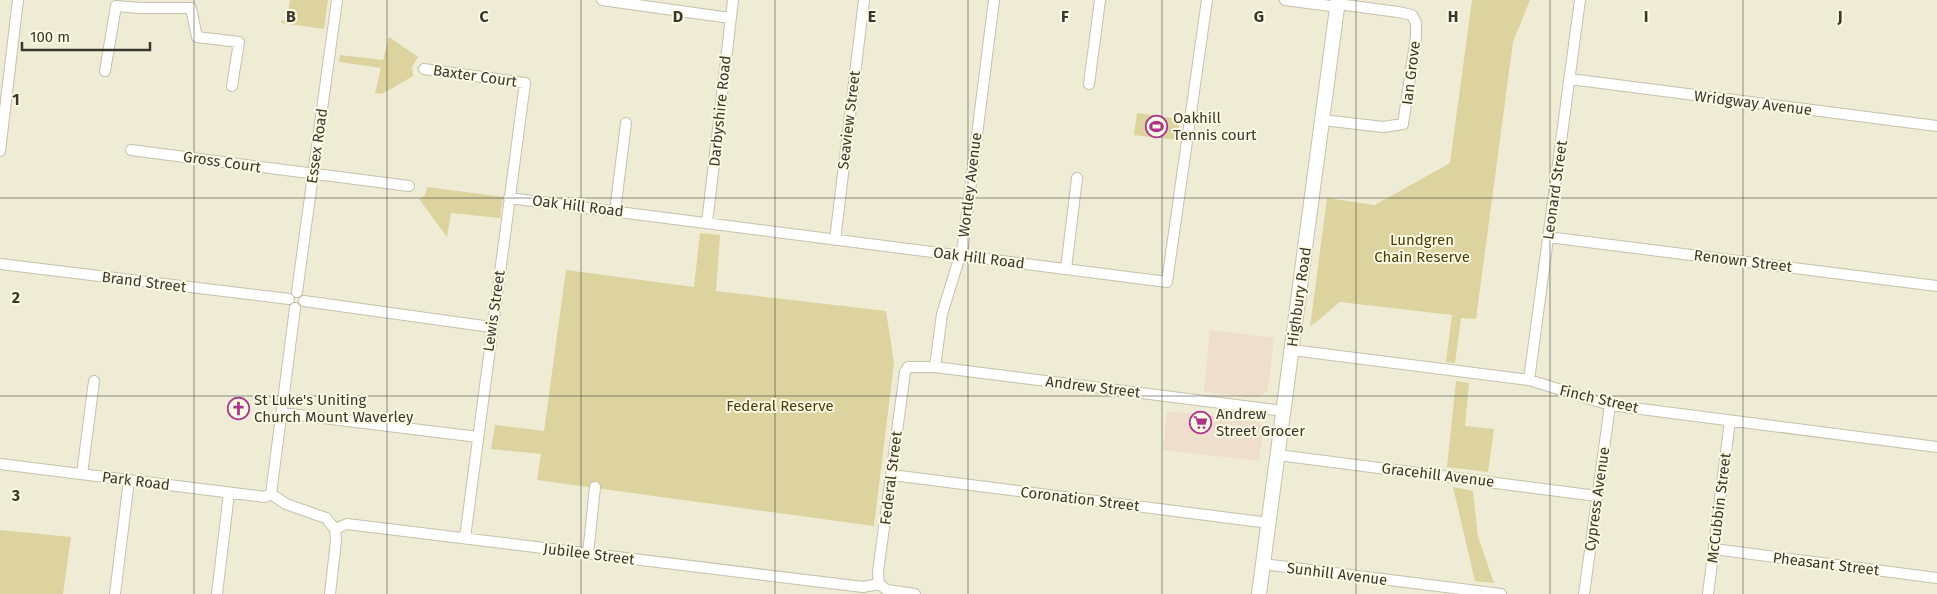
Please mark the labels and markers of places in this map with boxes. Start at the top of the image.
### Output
place label: Oakhill Tennis court [1173,109,1257,144]
sports icon: Oakhill Tennis court [1145,115,1169,139]
place label: St Luke's Uniting Church Mount Waverley [254,391,414,426]
church icon: St Luke's Uniting Church Mount Waverley [226,397,250,421]
place label: Andrew Street Grocer [1216,405,1305,440]
supermarket icon: Andrew Street Grocer [1188,411,1212,435]

